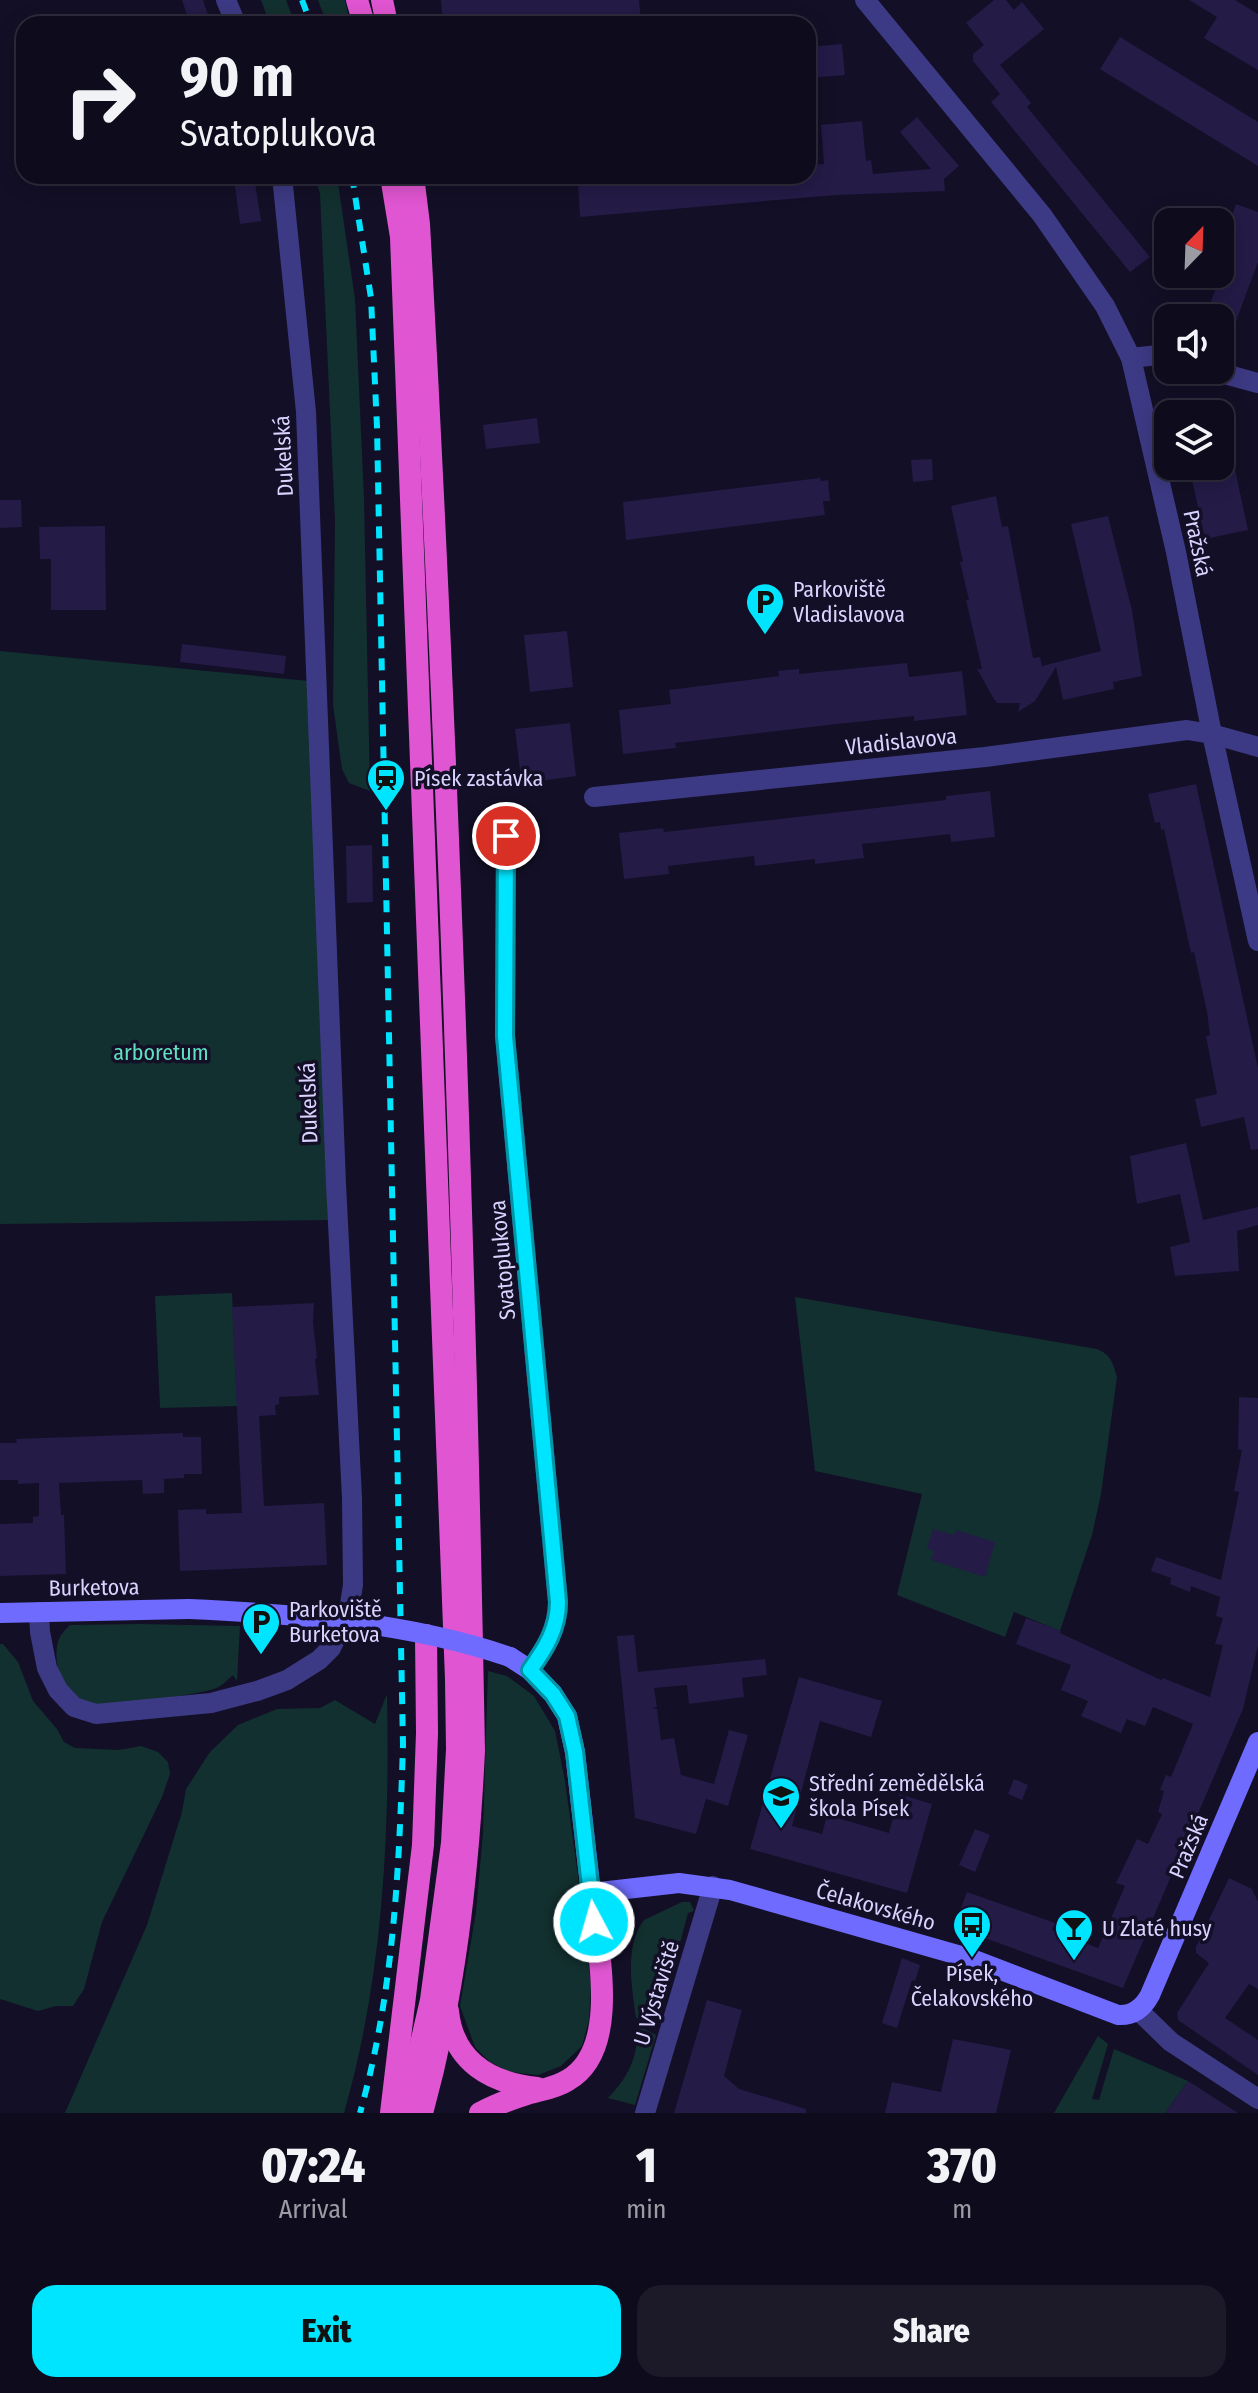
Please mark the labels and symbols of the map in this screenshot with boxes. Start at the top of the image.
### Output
north arrow [1154,208,1234,288]
street label: Dukelská [268,415,299,497]
street label: Pražská [1177,507,1218,579]
place label: Parkoviště Vladislavova [793,576,905,628]
parking icon: Parkoviště Vladislavova [744,581,786,636]
street label: Vladislavova [844,722,958,761]
station icon: Písek zastávka [365,757,407,812]
place label: Písek zastávka [414,765,543,792]
pin [472,802,540,870]
park label: arboretum [113,1039,209,1066]
street label: Dukelská [294,1062,323,1144]
street label: Svatoplukova [484,1199,521,1321]
street label: Burketova [48,1573,140,1602]
place label: Parkoviště Burketova [289,1596,382,1648]
parking icon: Parkoviště Burketova [240,1601,282,1656]
place label: Střední zemědělská škola Písek [809,1770,985,1822]
school or university icon: Střední zemědělská škola Písek [760,1775,802,1830]
street label: Pražská [1163,1810,1214,1883]
street label: Čelakovského [813,1877,939,1936]
position arrow [552,1880,636,1964]
bus stop icon: Písek, Čelakovského [951,1904,993,1959]
bar icon: U Zlaté husy [1053,1907,1095,1962]
place label: U Zlaté husy [1102,1915,1212,1942]
street label: U Výstaviště [628,1938,685,2049]
place label: Písek, Čelakovského [911,1960,1033,2012]

